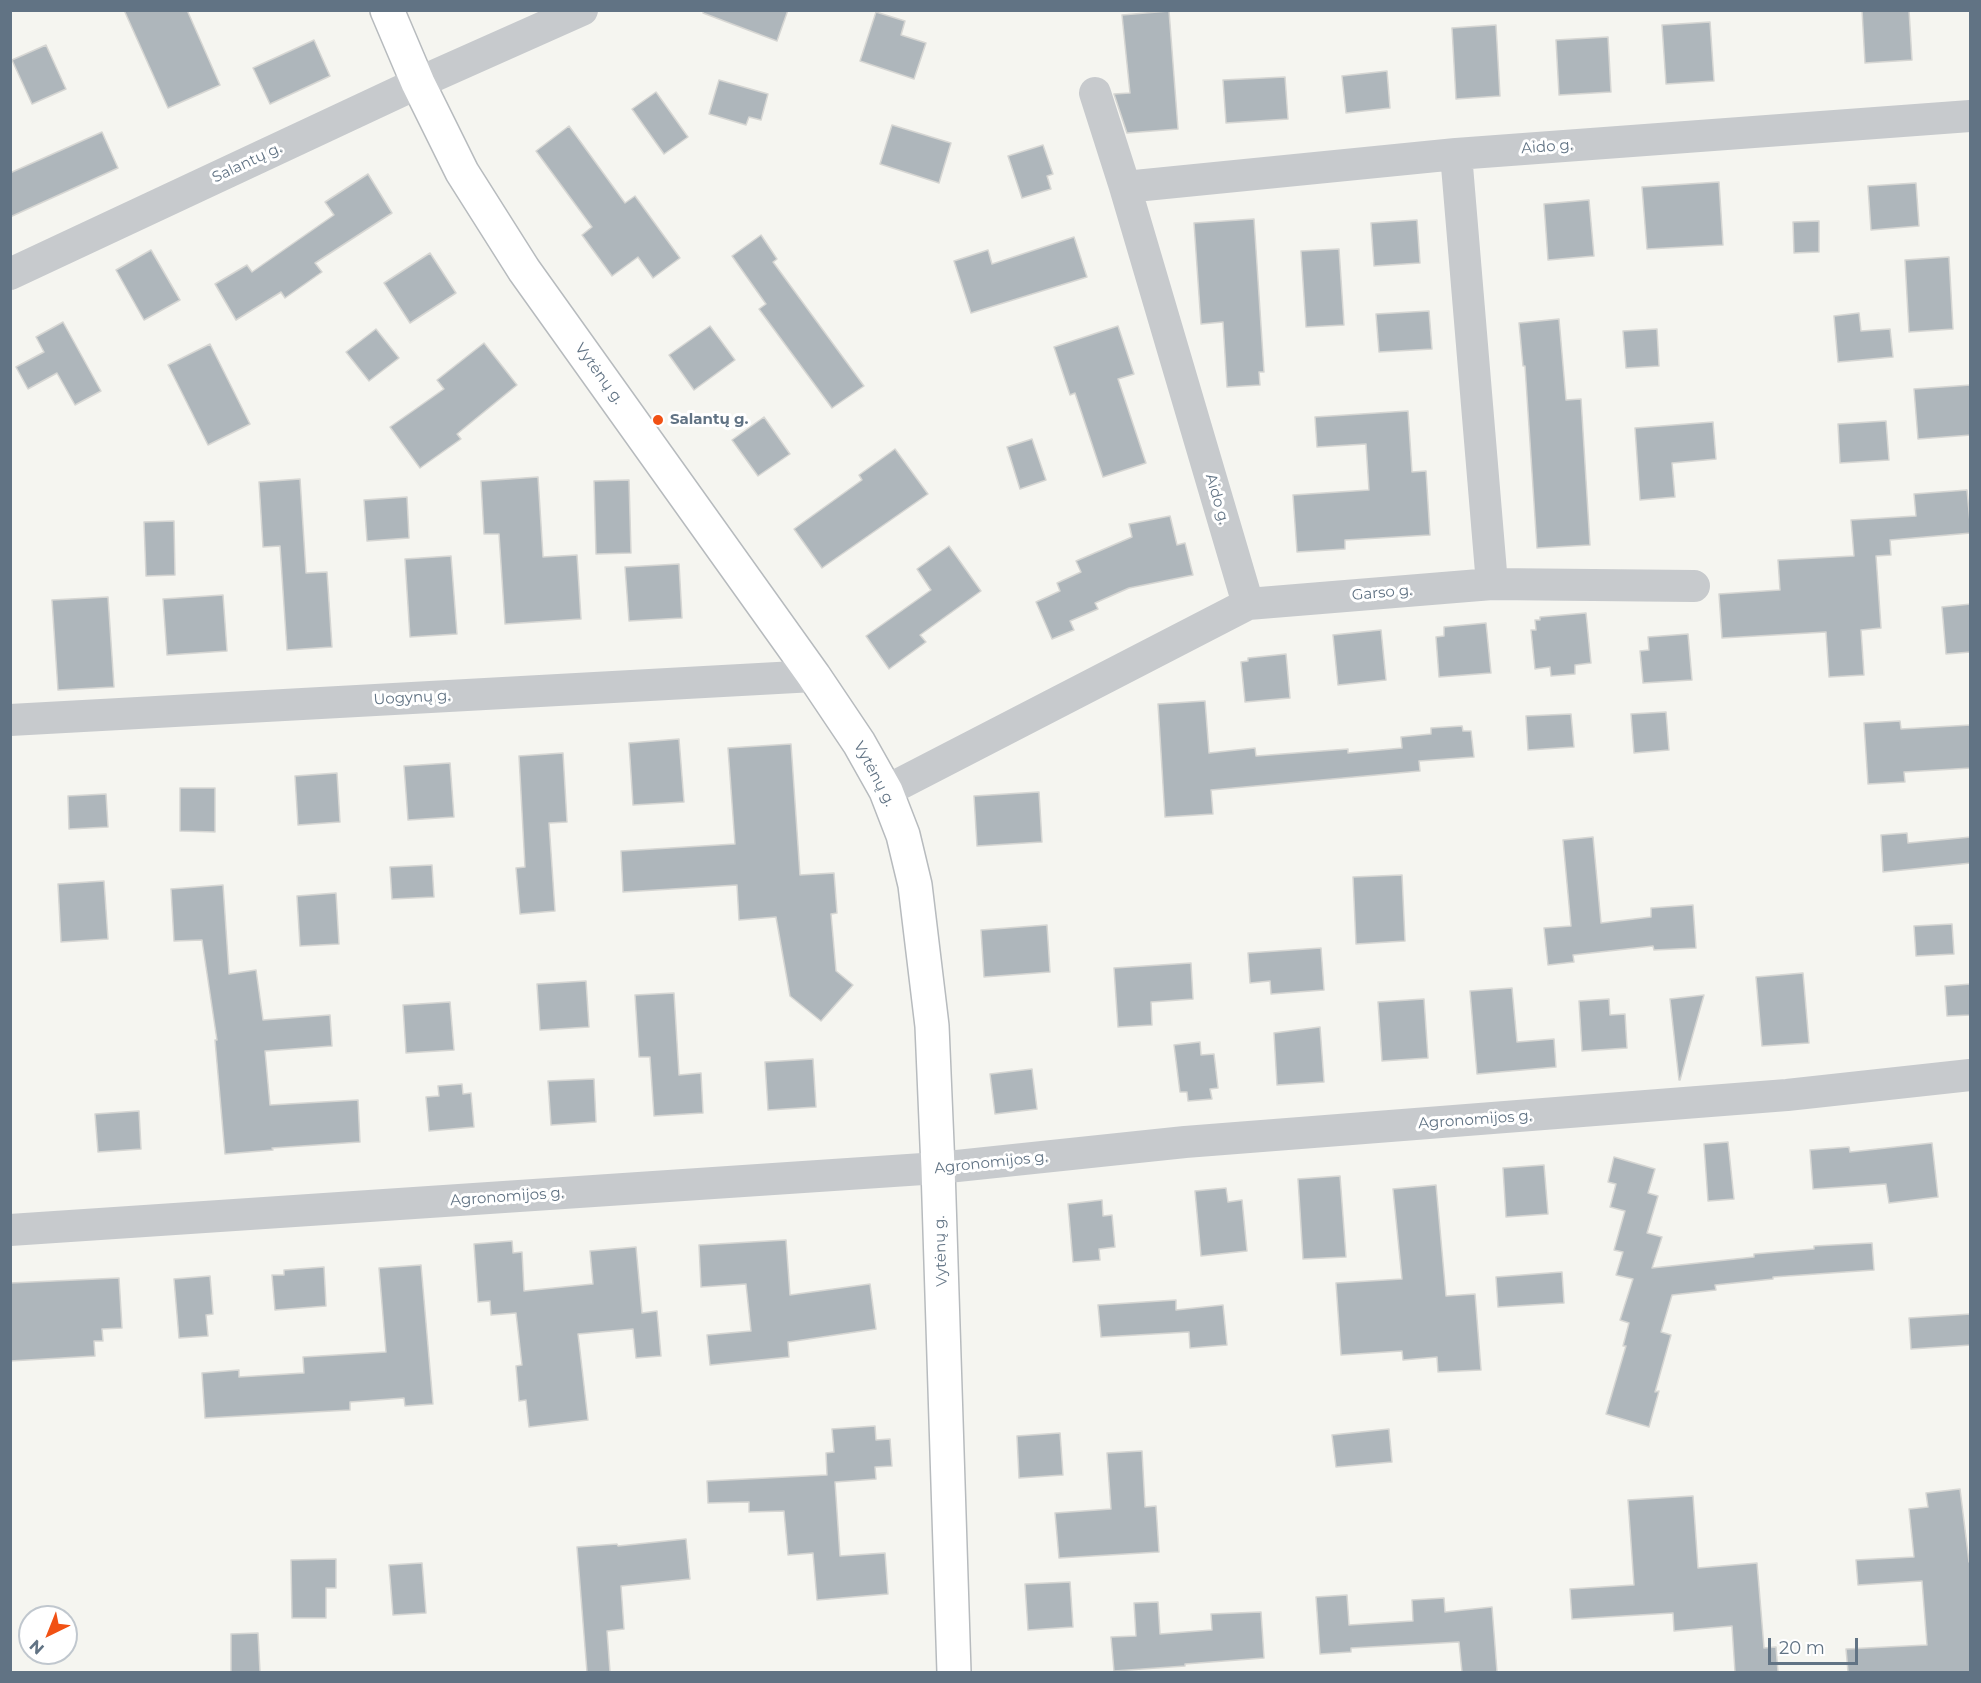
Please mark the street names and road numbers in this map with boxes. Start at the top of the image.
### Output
street label: Aido g. [1521,136,1573,158]
street label: Salantų g. [209,139,285,187]
street label: Vytėnų g. [571,340,627,408]
street label: Aido g. [1201,472,1233,526]
street label: Garso g. [1351,581,1413,605]
street label: Uogynų g. [373,687,451,709]
street label: Vytėnų g. [849,738,899,810]
street label: Agronomijos g. [1418,1107,1532,1133]
street label: Agronomijos g. [933,1148,1049,1178]
street label: Agronomijos g. [450,1184,564,1210]
street label: Vytėnų g. [931,1215,951,1287]

